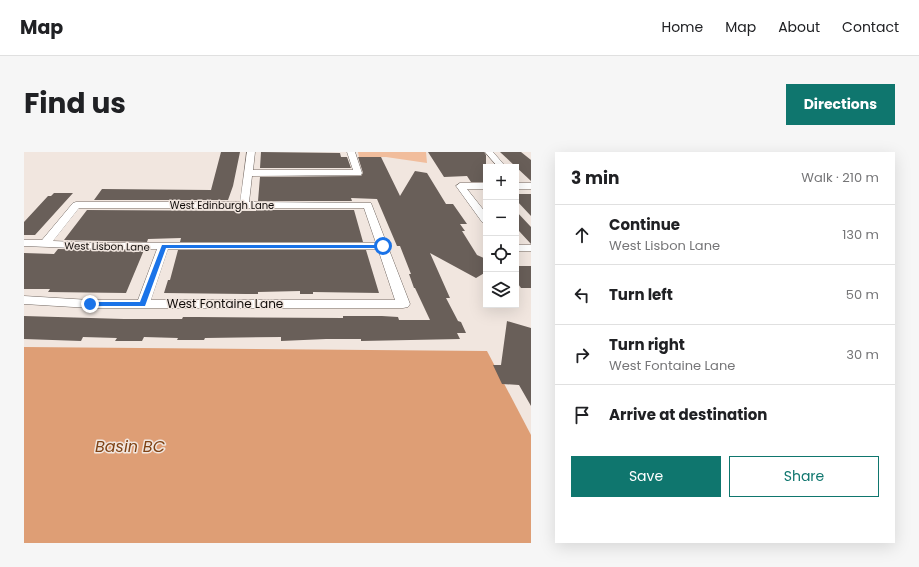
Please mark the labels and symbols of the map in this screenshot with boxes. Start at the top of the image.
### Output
street label: West Edinburgh Lane [170,198,274,213]
route start [374,237,392,255]
street label: West Lisbon Lane [64,238,150,255]
route end [81,295,99,313]
street label: West Fontaine Lane [167,295,283,312]
water label: Basin BC [95,435,166,458]

